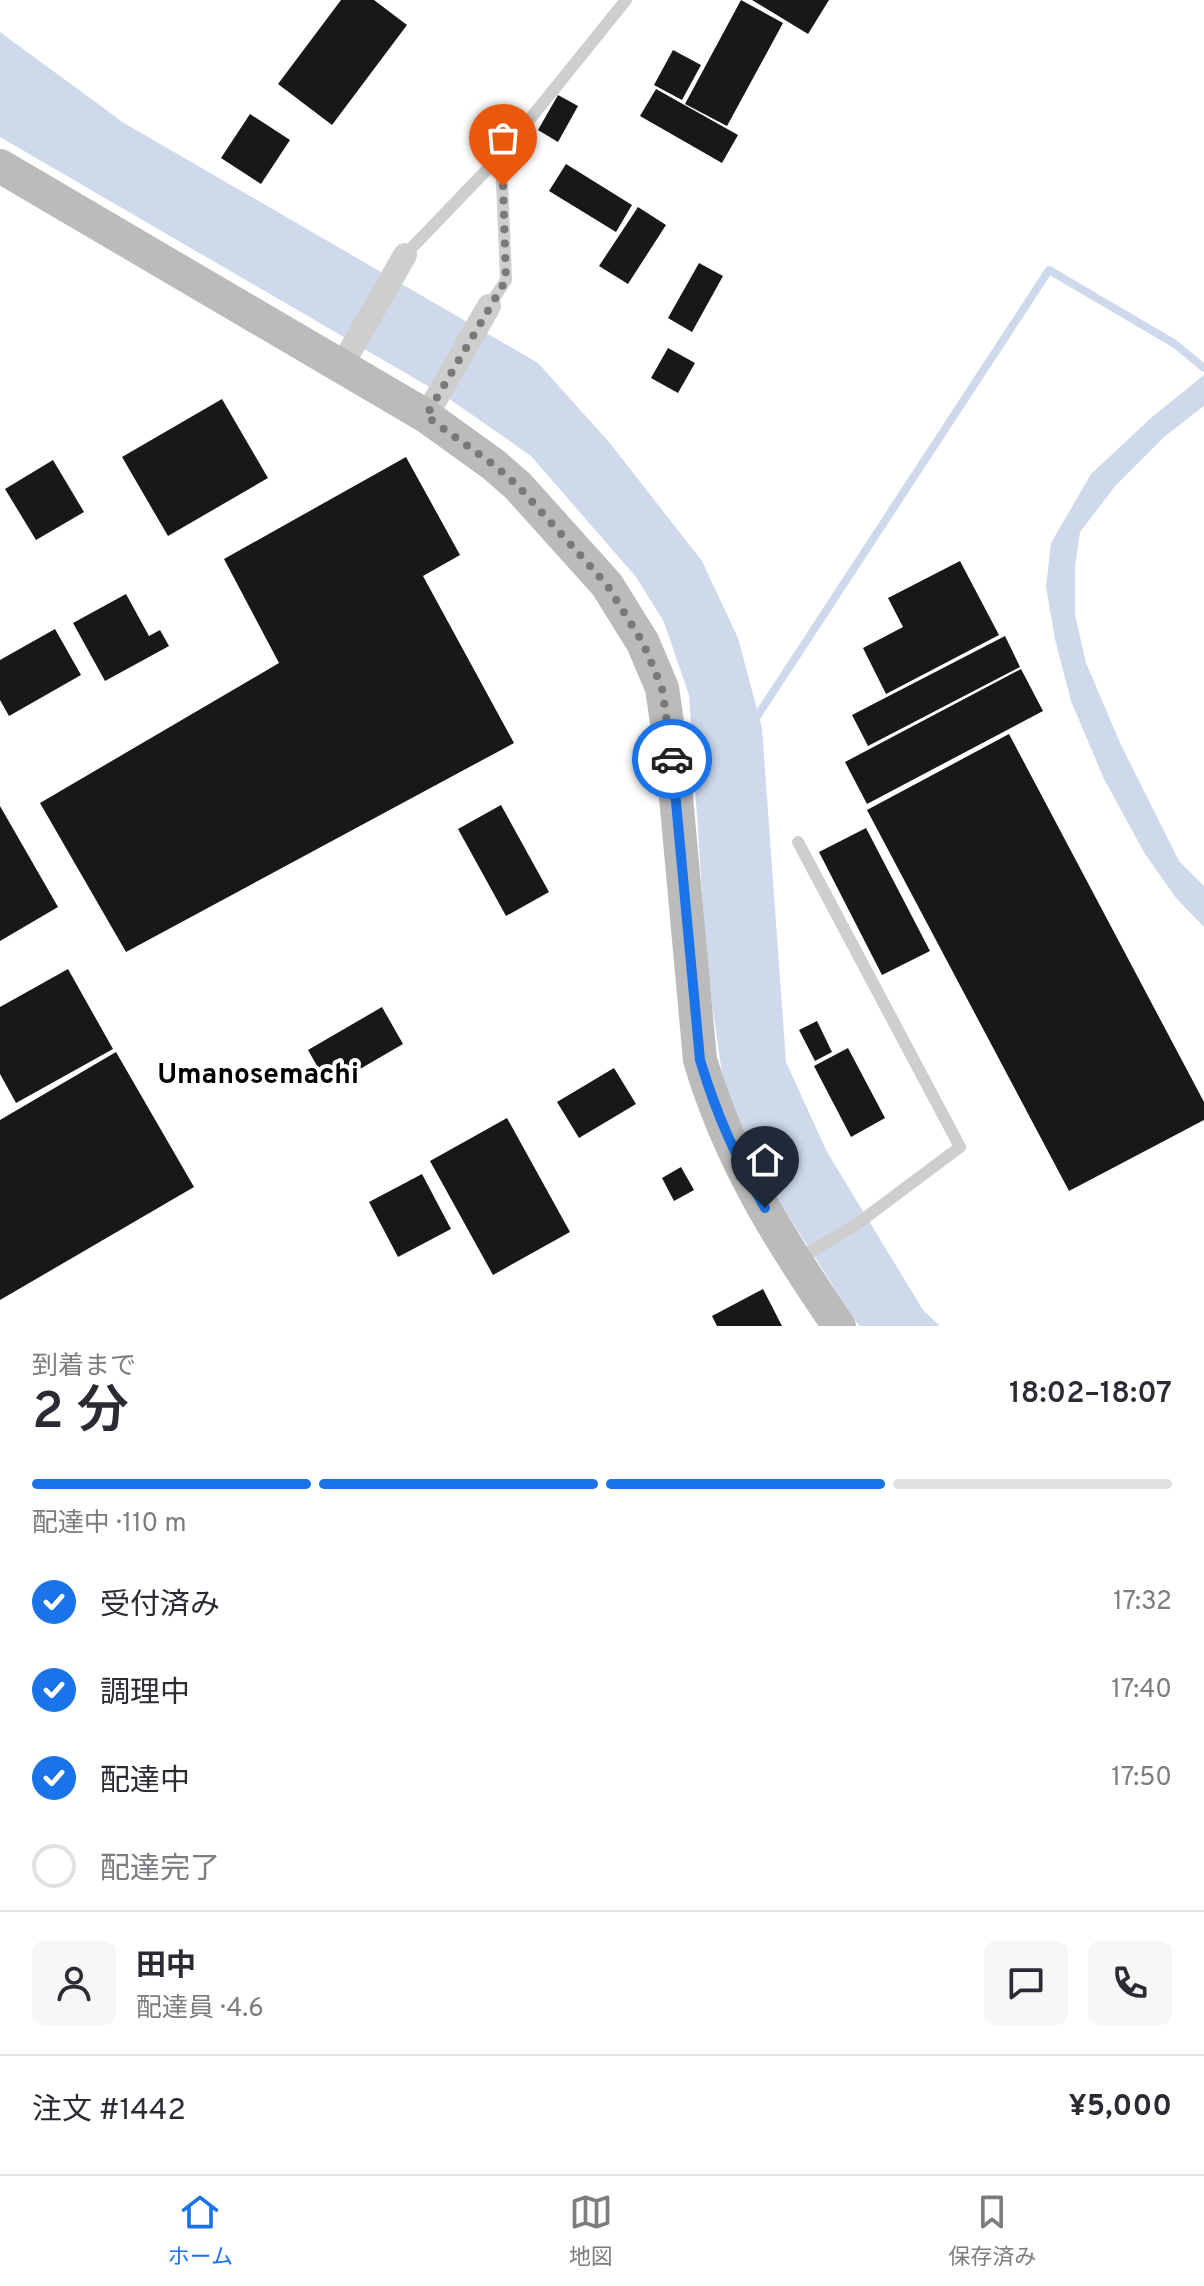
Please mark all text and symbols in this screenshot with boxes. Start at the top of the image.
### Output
pin [469,104,537,186]
icon: bag [481,116,525,160]
courier [632,719,712,799]
icon: car [650,737,694,781]
district label: Umanosemachi [157,1058,359,1094]
pin [731,1126,799,1208]
icon: home [743,1138,787,1182]
text: 到着まで [32,1351,136,1384]
text: 18:02–18:07 [1009,1376,1172,1413]
text: 2 分 [32,1381,129,1447]
text: 配達中 · 110 m [32,1508,186,1541]
icon: check [32,1580,76,1624]
text: 17:32 [1113,1586,1172,1619]
text: 受付済み [100,1588,220,1625]
icon: check [32,1668,76,1712]
text: 17:40 [1111,1674,1172,1707]
text: 調理中 [100,1676,190,1713]
icon: check [32,1756,76,1800]
text: 17:50 [1111,1762,1172,1795]
text: 配達中 [100,1764,190,1801]
text: 配達完了 [100,1852,220,1889]
button: person [32,1941,116,2025]
button: chat [984,1941,1068,2025]
button: phone [1088,1941,1172,2025]
text: 田中 [136,1949,196,1986]
text: 配達員 · 4.6 [136,1993,264,2026]
text: ¥5,000 [1069,2089,1172,2126]
text: 注文 #1442 [32,2093,186,2130]
tab: ホーム [168,2190,233,2272]
tab: 地図 [569,2190,613,2272]
tab: 保存済み [948,2190,1036,2272]

